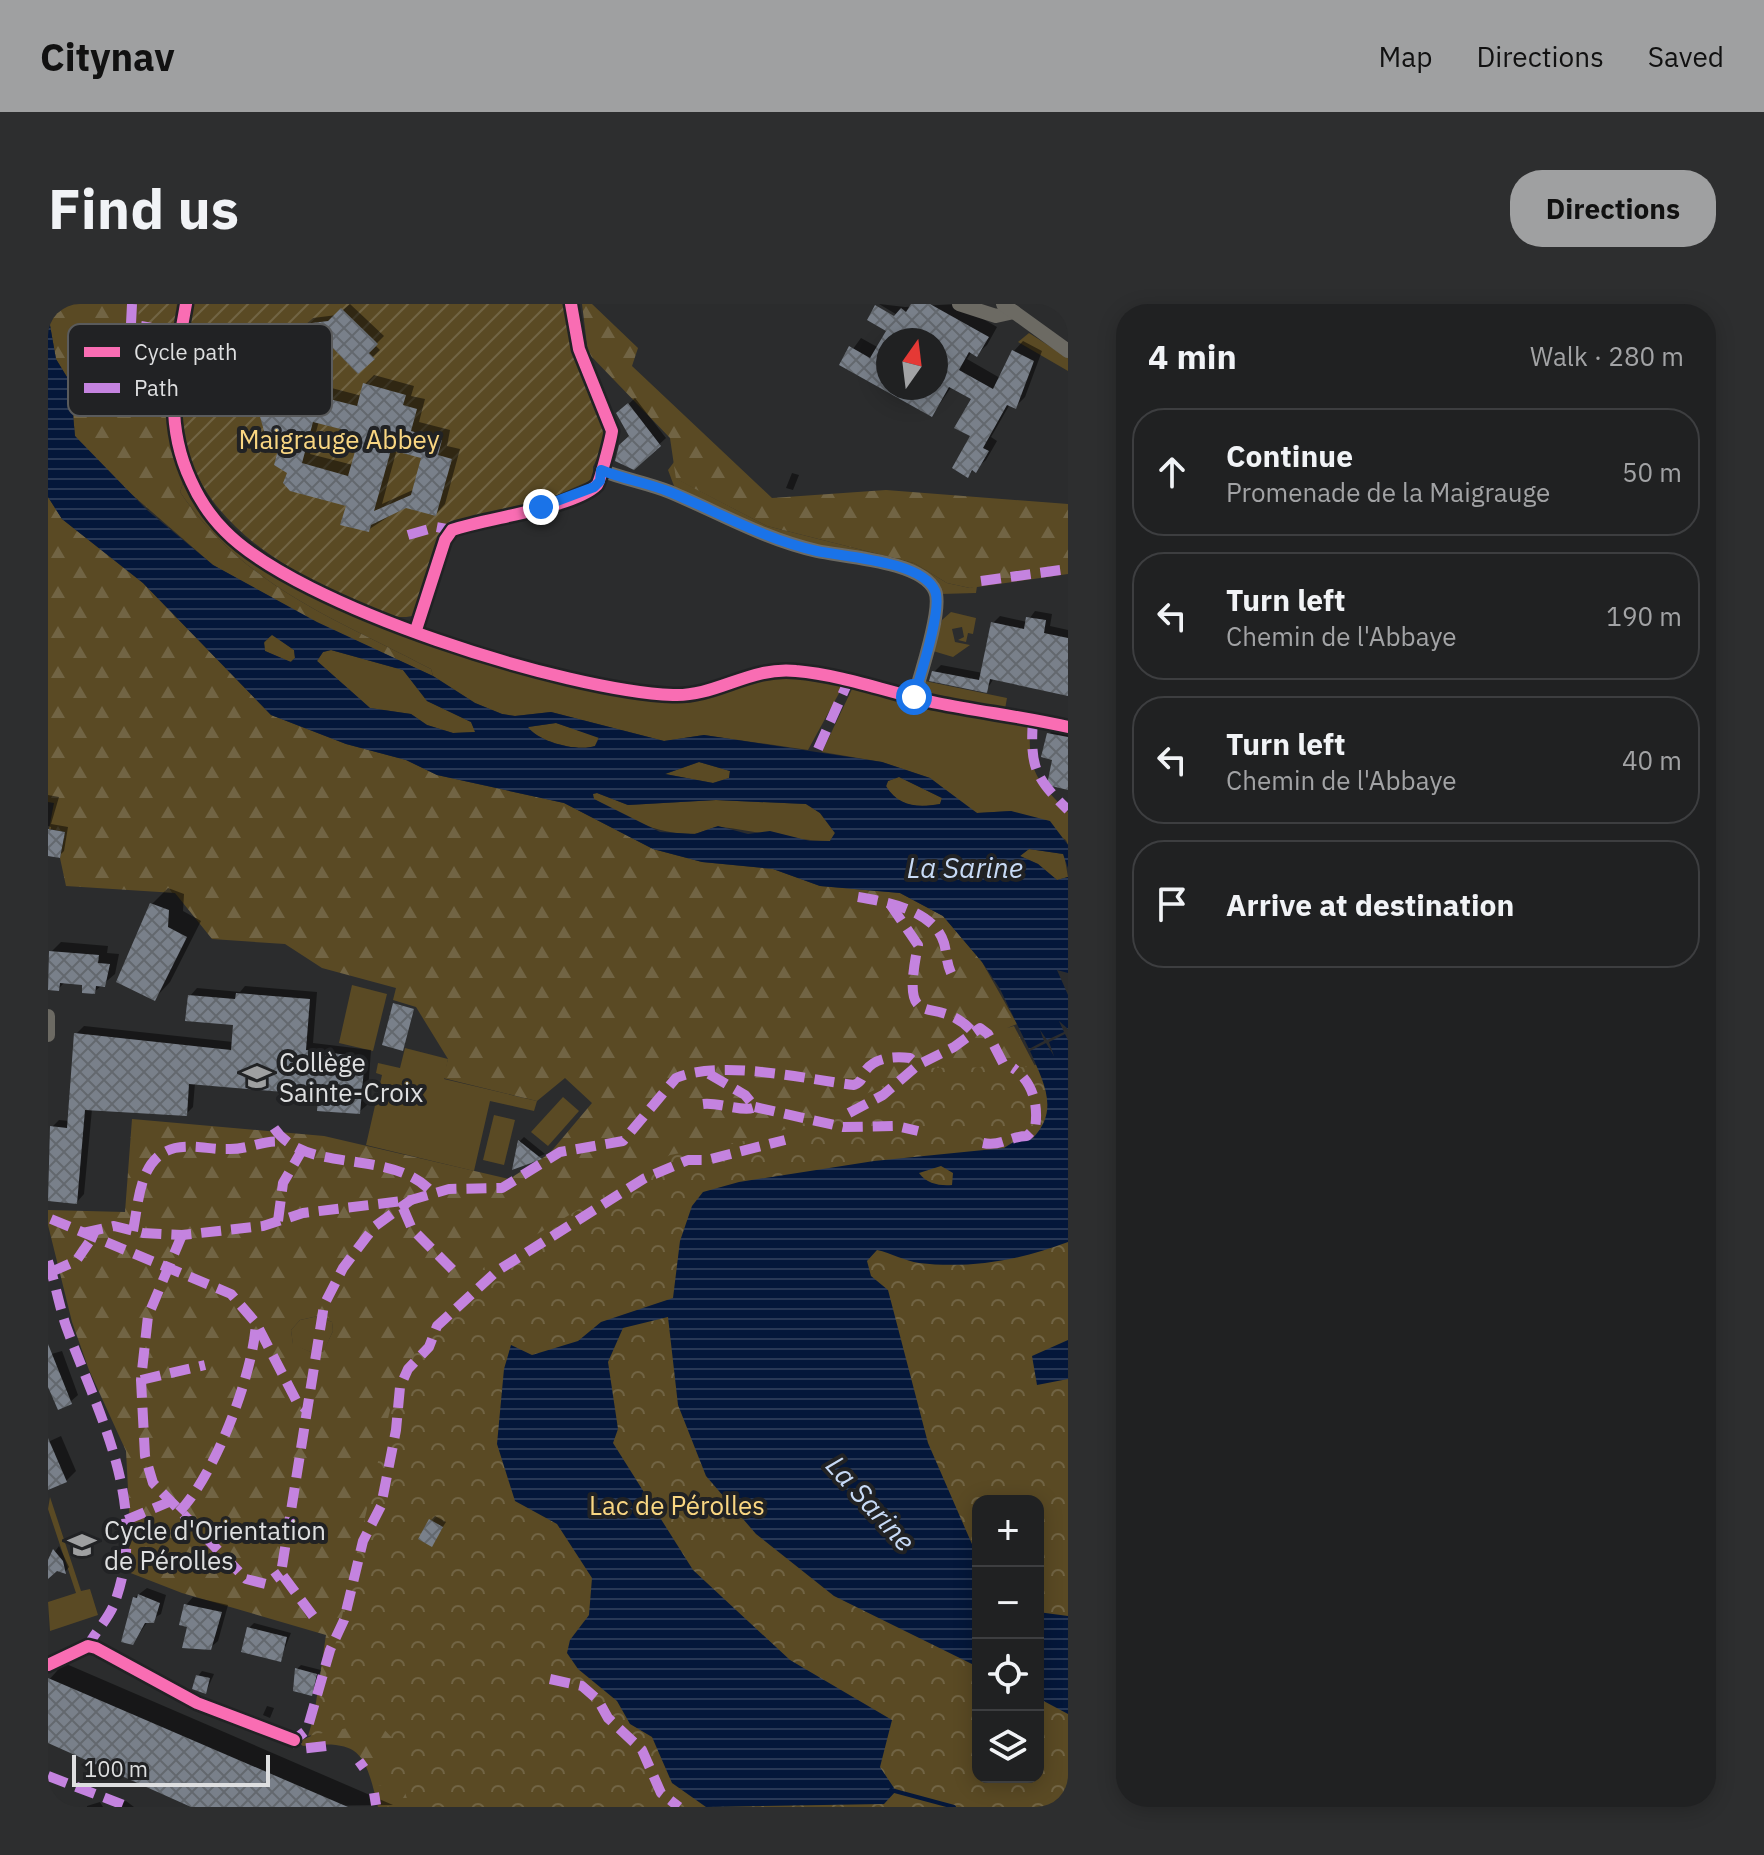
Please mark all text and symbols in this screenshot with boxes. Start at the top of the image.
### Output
text: Citynav [40,32,175,81]
text: Map [1378,38,1432,75]
text: Directions [1476,38,1604,75]
text: Saved [1648,38,1724,75]
button: Directions [1510,170,1716,247]
text: Find us [48,172,239,244]
legend [68,324,332,416]
north arrow [876,328,948,400]
text: 4 min [1148,334,1237,378]
text: Cycle path [134,337,238,366]
text: Walk · 280 m [1530,339,1684,373]
text: Path [134,373,179,402]
park label: Maigrauge Abbey [238,422,440,456]
text: Continue [1226,436,1353,475]
icon: ahead [1150,450,1194,494]
text: 50 m [1622,455,1682,489]
text: Promenade de la Maigrauge [1226,475,1550,509]
route end [523,489,559,525]
text: Turn left [1226,580,1345,619]
icon: left [1150,594,1194,638]
text: 190 m [1606,599,1682,633]
text: Chemin de l'Abbaye [1226,619,1457,653]
route start [896,679,932,715]
text: Turn left [1226,724,1345,763]
icon: left [1150,738,1194,782]
text: 40 m [1622,743,1682,777]
text: Chemin de l'Abbaye [1226,763,1457,797]
water label: La Sarine [907,849,1023,886]
icon: arrive [1150,882,1194,926]
text: Arrive at destination [1226,885,1514,924]
place label: Collège Sainte-Croix [279,1045,423,1109]
school or university icon: Collège Sainte-Croix [242,1062,272,1092]
water label: La Sarine [818,1447,924,1559]
park label: Lac de Pérolles [589,1488,765,1522]
map controls [972,1495,1044,1783]
button: + [972,1495,1044,1567]
place label: Cycle d'Orientation de Pérolles [104,1513,326,1577]
school or university icon: Cycle d'Orientation de Pérolles [67,1530,97,1560]
button: − [972,1567,1044,1639]
button: locate [972,1639,1044,1711]
button: layers [972,1711,1044,1783]
scale bar [72,1751,270,1787]
text: 100 m [84,1754,148,1783]

